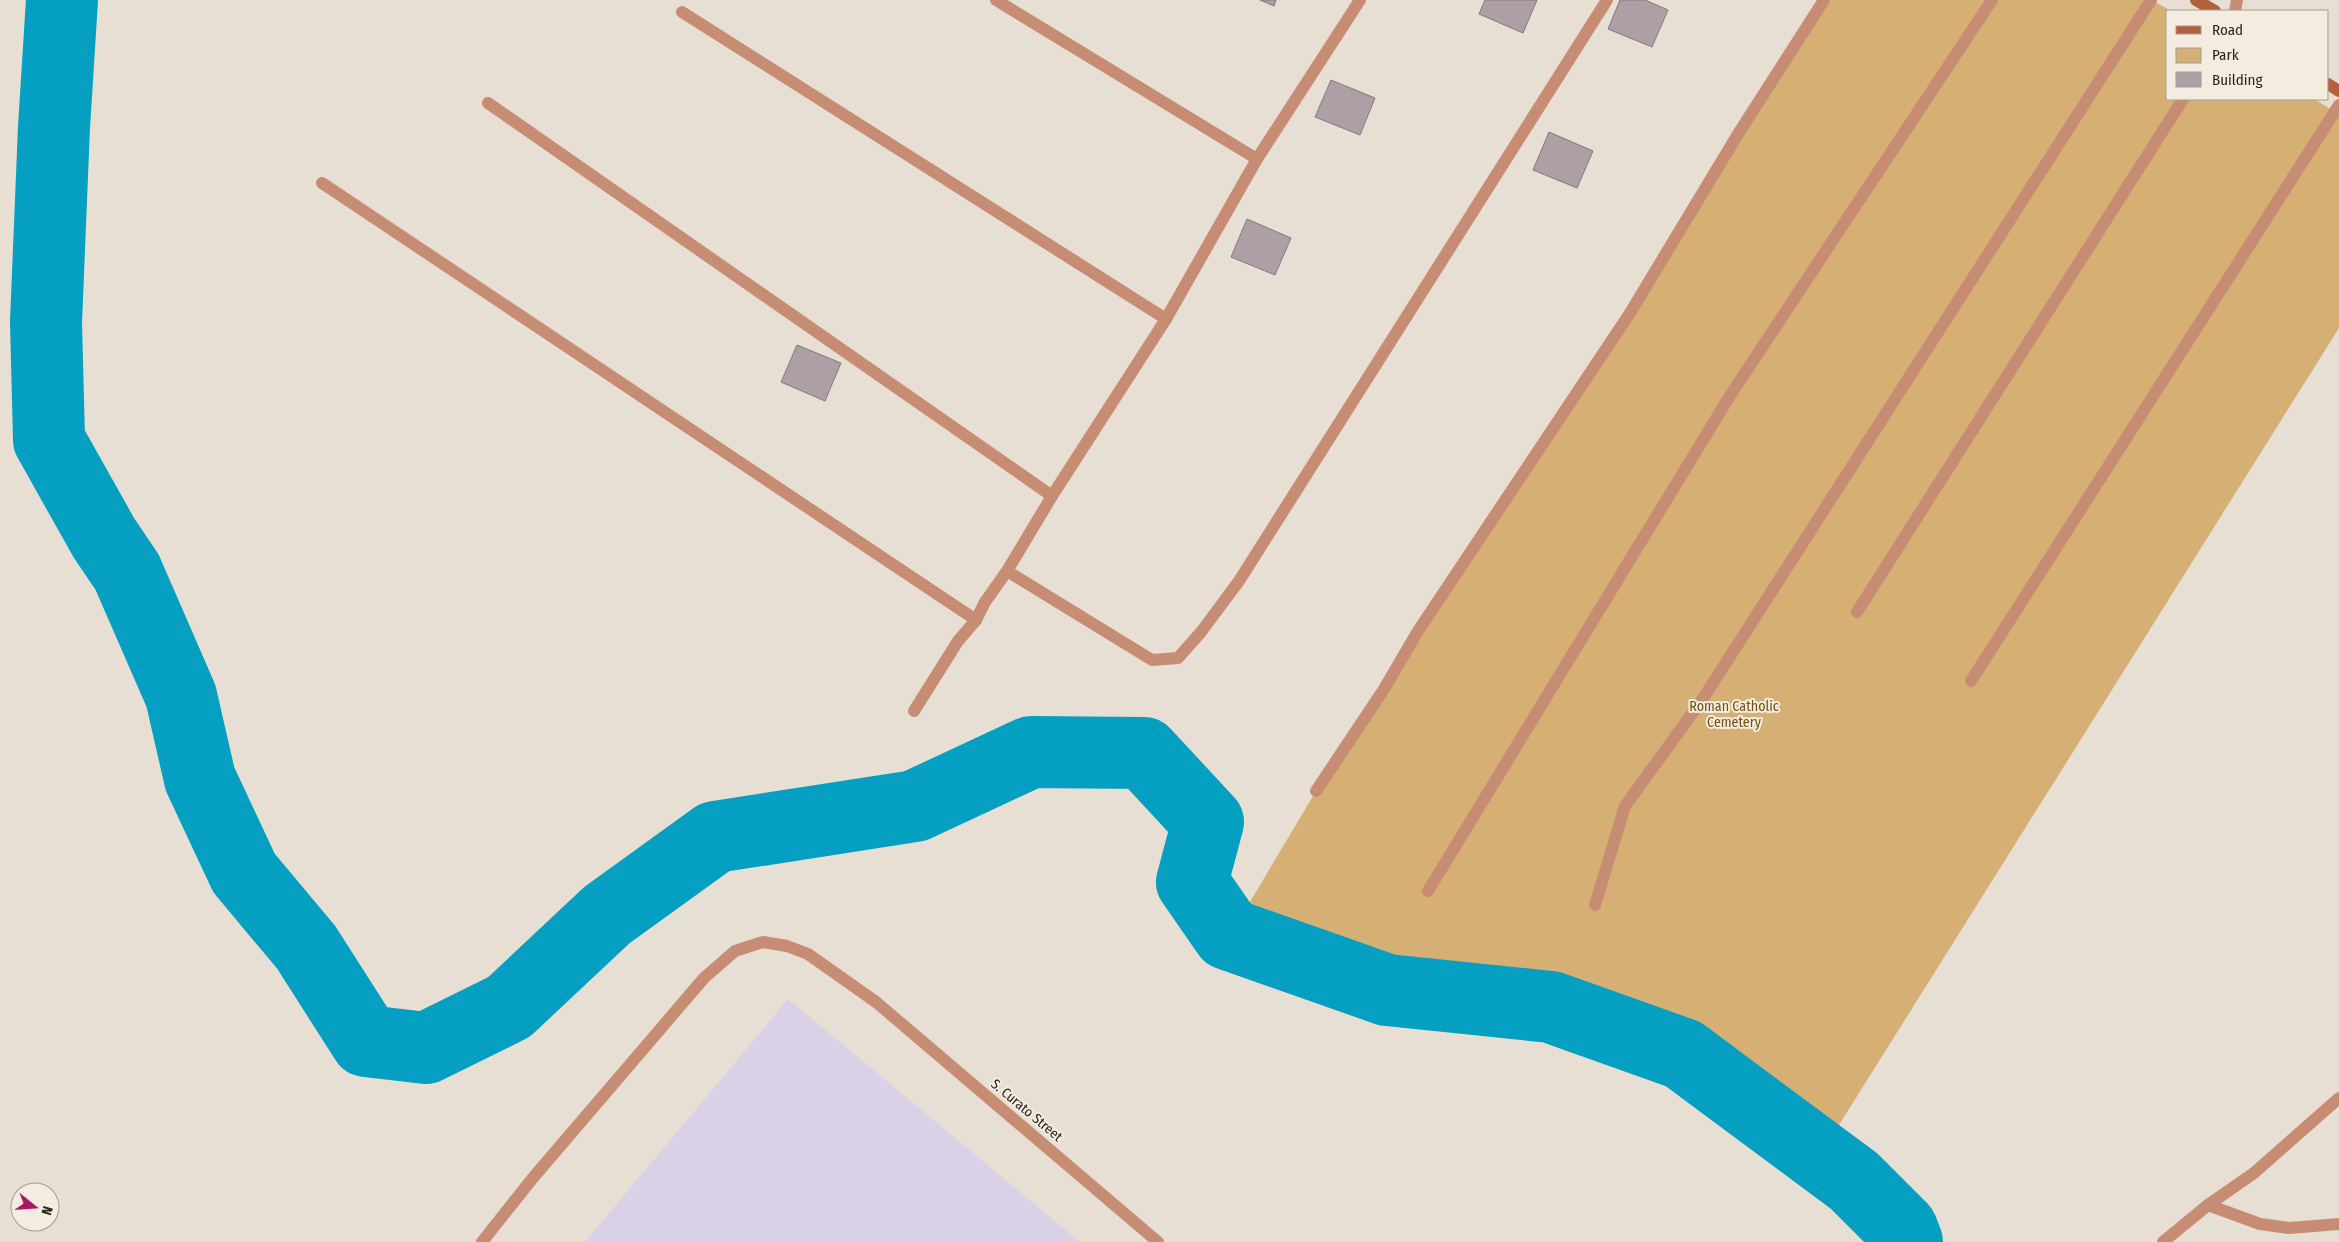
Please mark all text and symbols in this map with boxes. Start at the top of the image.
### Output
legend [2166,10,2329,100]
text: Road [2212,21,2243,39]
text: Park [2212,46,2239,64]
text: Building [2212,71,2263,89]
park label: Roman Catholic Cemetery [1689,698,1779,731]
street label: S. Curato Street [987,1076,1066,1145]
north arrow [10,1182,60,1232]
text: N [38,1204,56,1217]

